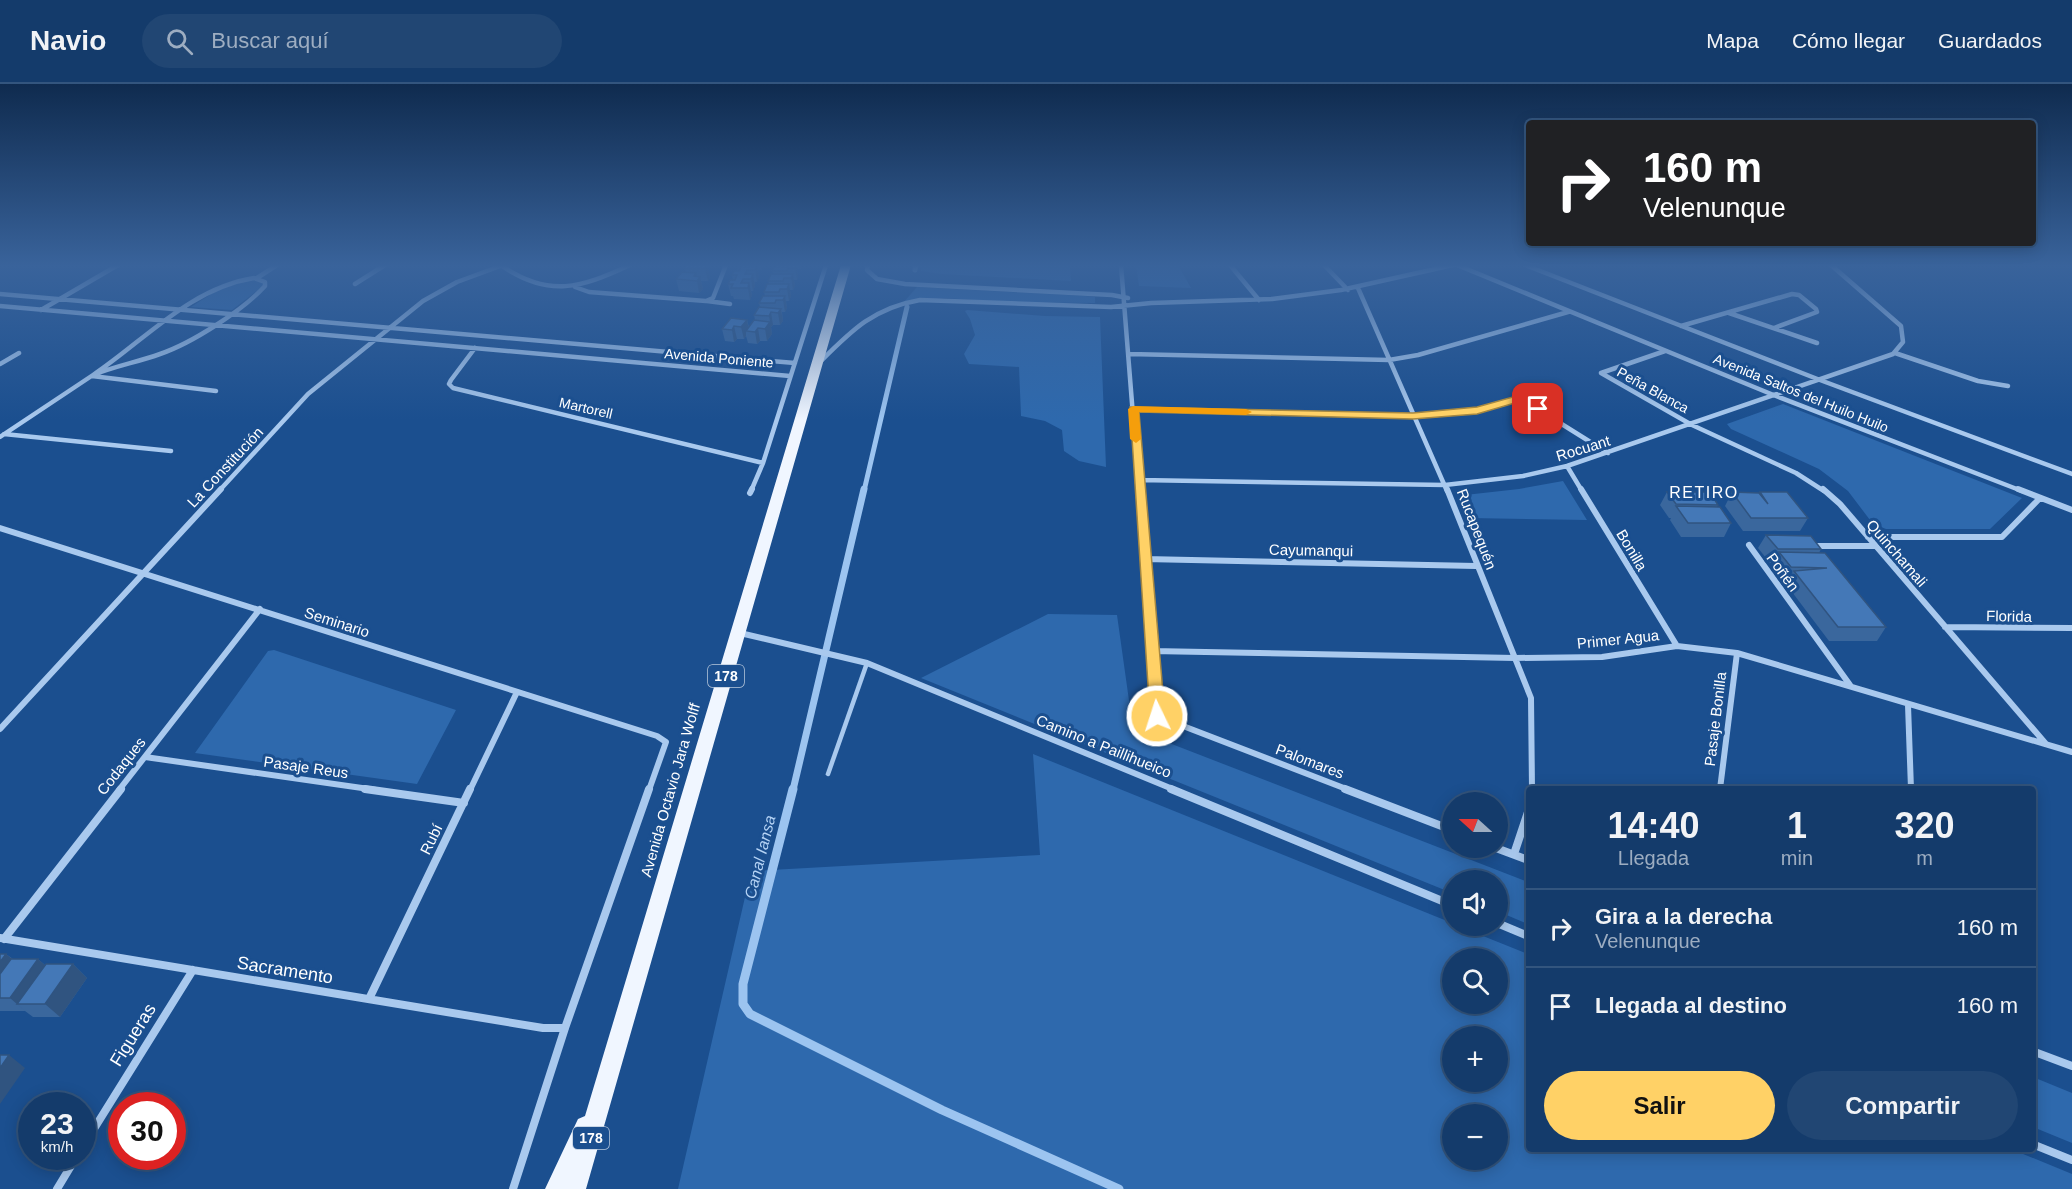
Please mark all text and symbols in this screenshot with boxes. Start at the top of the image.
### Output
search box [142,14,562,68]
text: Navio [30,25,106,56]
icon: search [163,25,196,58]
text: Buscar aquí [211,28,329,53]
text: Mapa [1706,29,1759,52]
text: Cómo llegar [1792,29,1905,52]
text: Guardados [1938,29,2042,52]
icon: right [1544,144,1622,222]
text: 160 m [1643,144,1762,191]
text: Velenunque [1643,193,1786,223]
street label: Avenida Poniente [664,345,774,371]
street label: Avenida Saltos del Huilo Huilo [1711,350,1891,436]
street label: Peña Blanca [1614,364,1692,416]
pin [1512,383,1563,434]
icon: arrive [1521,392,1554,425]
street label: Martorell [558,394,614,422]
street label: La Constitución [184,423,266,511]
street label: Rocuant [1554,431,1613,464]
district label: RETIRO [1669,484,1739,501]
street label: Rucapequén [1454,486,1500,572]
street label: Quinchamali [1863,516,1931,590]
street label: Bonilla [1613,526,1651,574]
street label: Cayumanqui [1269,541,1353,559]
street label: Poñén [1763,549,1803,595]
street label: Seminario [302,603,372,641]
street label: Florida [1986,607,2033,625]
street label: Primer Agua [1576,626,1661,652]
road number: 178 [708,665,744,687]
street label: Pasaje Bonilla [1701,670,1729,767]
position arrow [1125,684,1189,748]
street label: Avenida Octavio Jara Wolff [637,700,703,879]
street label: Camino a Paillihueico [1034,711,1174,781]
street label: Codaques [93,734,149,798]
street label: Palomares [1273,740,1347,782]
street label: Pasaje Reus [263,753,349,781]
north arrow [1442,792,1508,858]
map controls [1442,792,1508,1170]
text: 14:40 [1607,805,1699,846]
text: 1 [1787,805,1807,846]
text: 320 [1894,805,1955,846]
water label: Canal Iansa [741,813,779,900]
street label: Rubí [416,820,446,857]
text: Llegada [1618,847,1689,869]
text: min [1781,847,1813,869]
text: m [1916,847,1933,869]
button: sound [1442,870,1508,936]
text: Gira a la derecha [1595,904,1772,929]
icon: right [1544,912,1577,945]
text: 160 m [1957,915,2018,940]
text: Velenunque [1595,930,1701,952]
button: search [1442,948,1508,1014]
street label: Sacramento [236,953,334,987]
icon: arrive [1544,990,1577,1023]
text: Llegada al destino [1595,993,1787,1018]
text: 160 m [1957,993,2018,1018]
street label: Figueras [106,1000,160,1070]
button: + [1442,1026,1508,1092]
button: Salir [1544,1071,1775,1140]
button: Compartir [1787,1071,2018,1140]
speed limit sign: 30 [108,1092,186,1170]
button: − [1442,1104,1508,1170]
text: 23 [40,1107,74,1140]
road number: 178 [573,1127,609,1149]
text: km/h [41,1138,73,1155]

